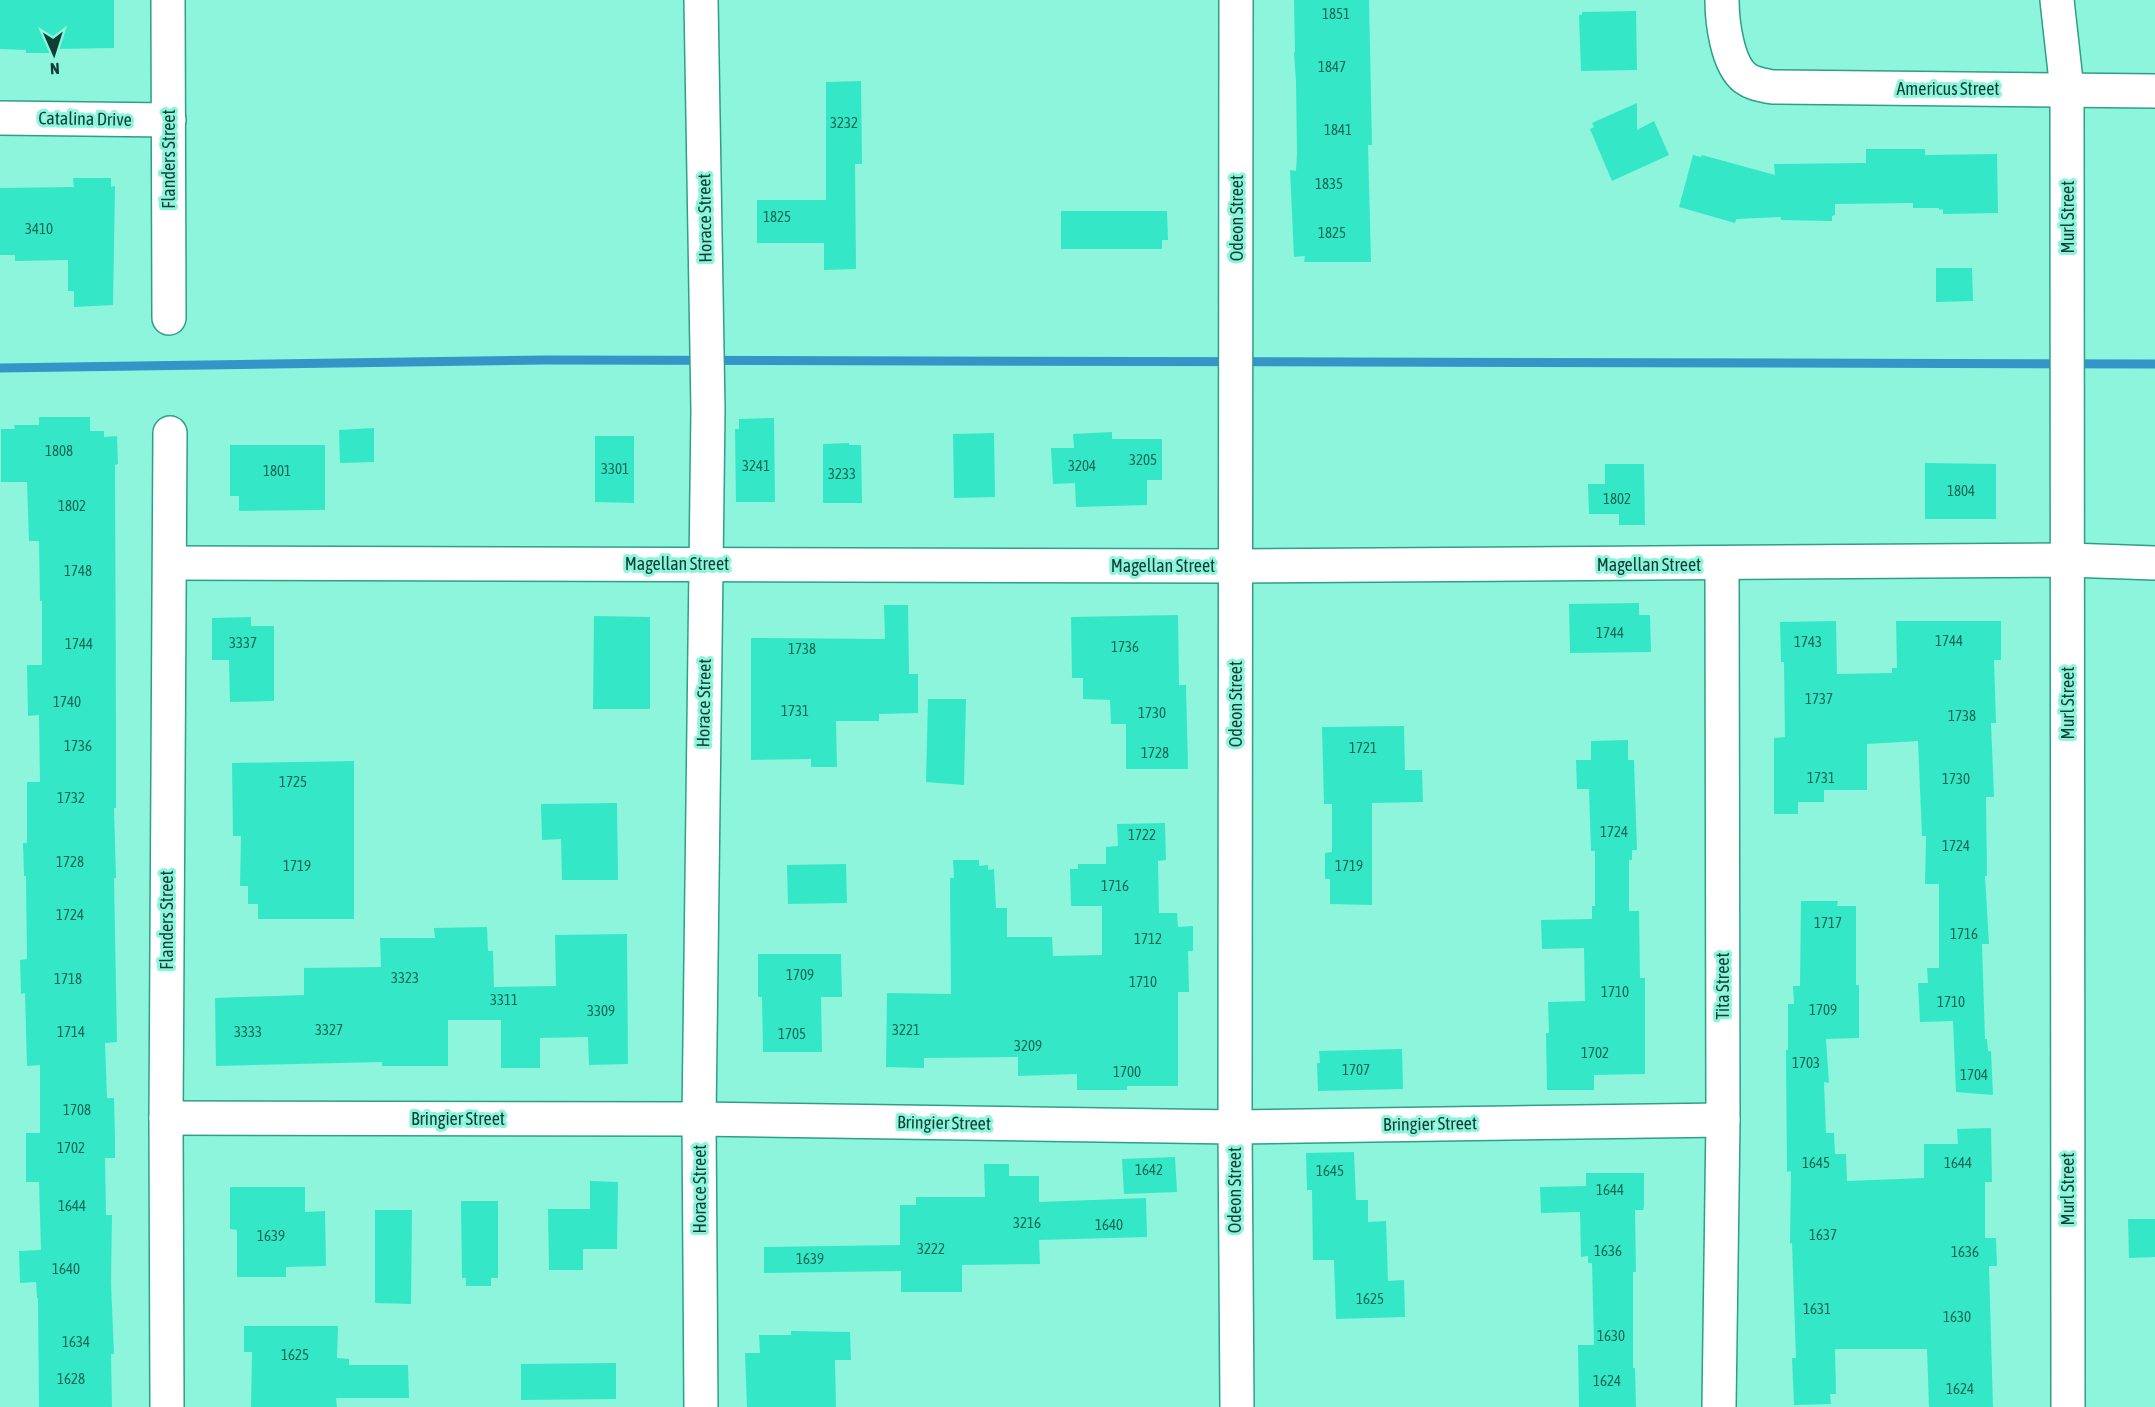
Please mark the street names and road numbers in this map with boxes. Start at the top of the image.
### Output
street label: Americus Street [1896,78,2000,99]
street label: Catalina Drive [38,107,132,130]
street label: Flanders Street [158,109,179,209]
street label: Horace Street [693,173,716,263]
street label: Odeon Street [1226,175,1247,261]
street label: Murl Street [2057,181,2078,253]
street label: Magellan Street [625,553,729,574]
street label: Magellan Street [1597,554,1701,575]
street label: Magellan Street [1111,555,1215,576]
street label: Horace Street [692,658,715,748]
street label: Odeon Street [1225,661,1246,747]
street label: Murl Street [2057,667,2078,739]
street label: Flanders Street [156,870,177,970]
street label: Tita Street [1712,952,1733,1020]
street label: Bringier Street [411,1108,505,1129]
street label: Bringier Street [897,1111,991,1134]
street label: Bringier Street [1383,1112,1477,1135]
street label: Horace Street [689,1144,710,1234]
street label: Odeon Street [1224,1147,1245,1233]
street label: Murl Street [2057,1153,2078,1225]

